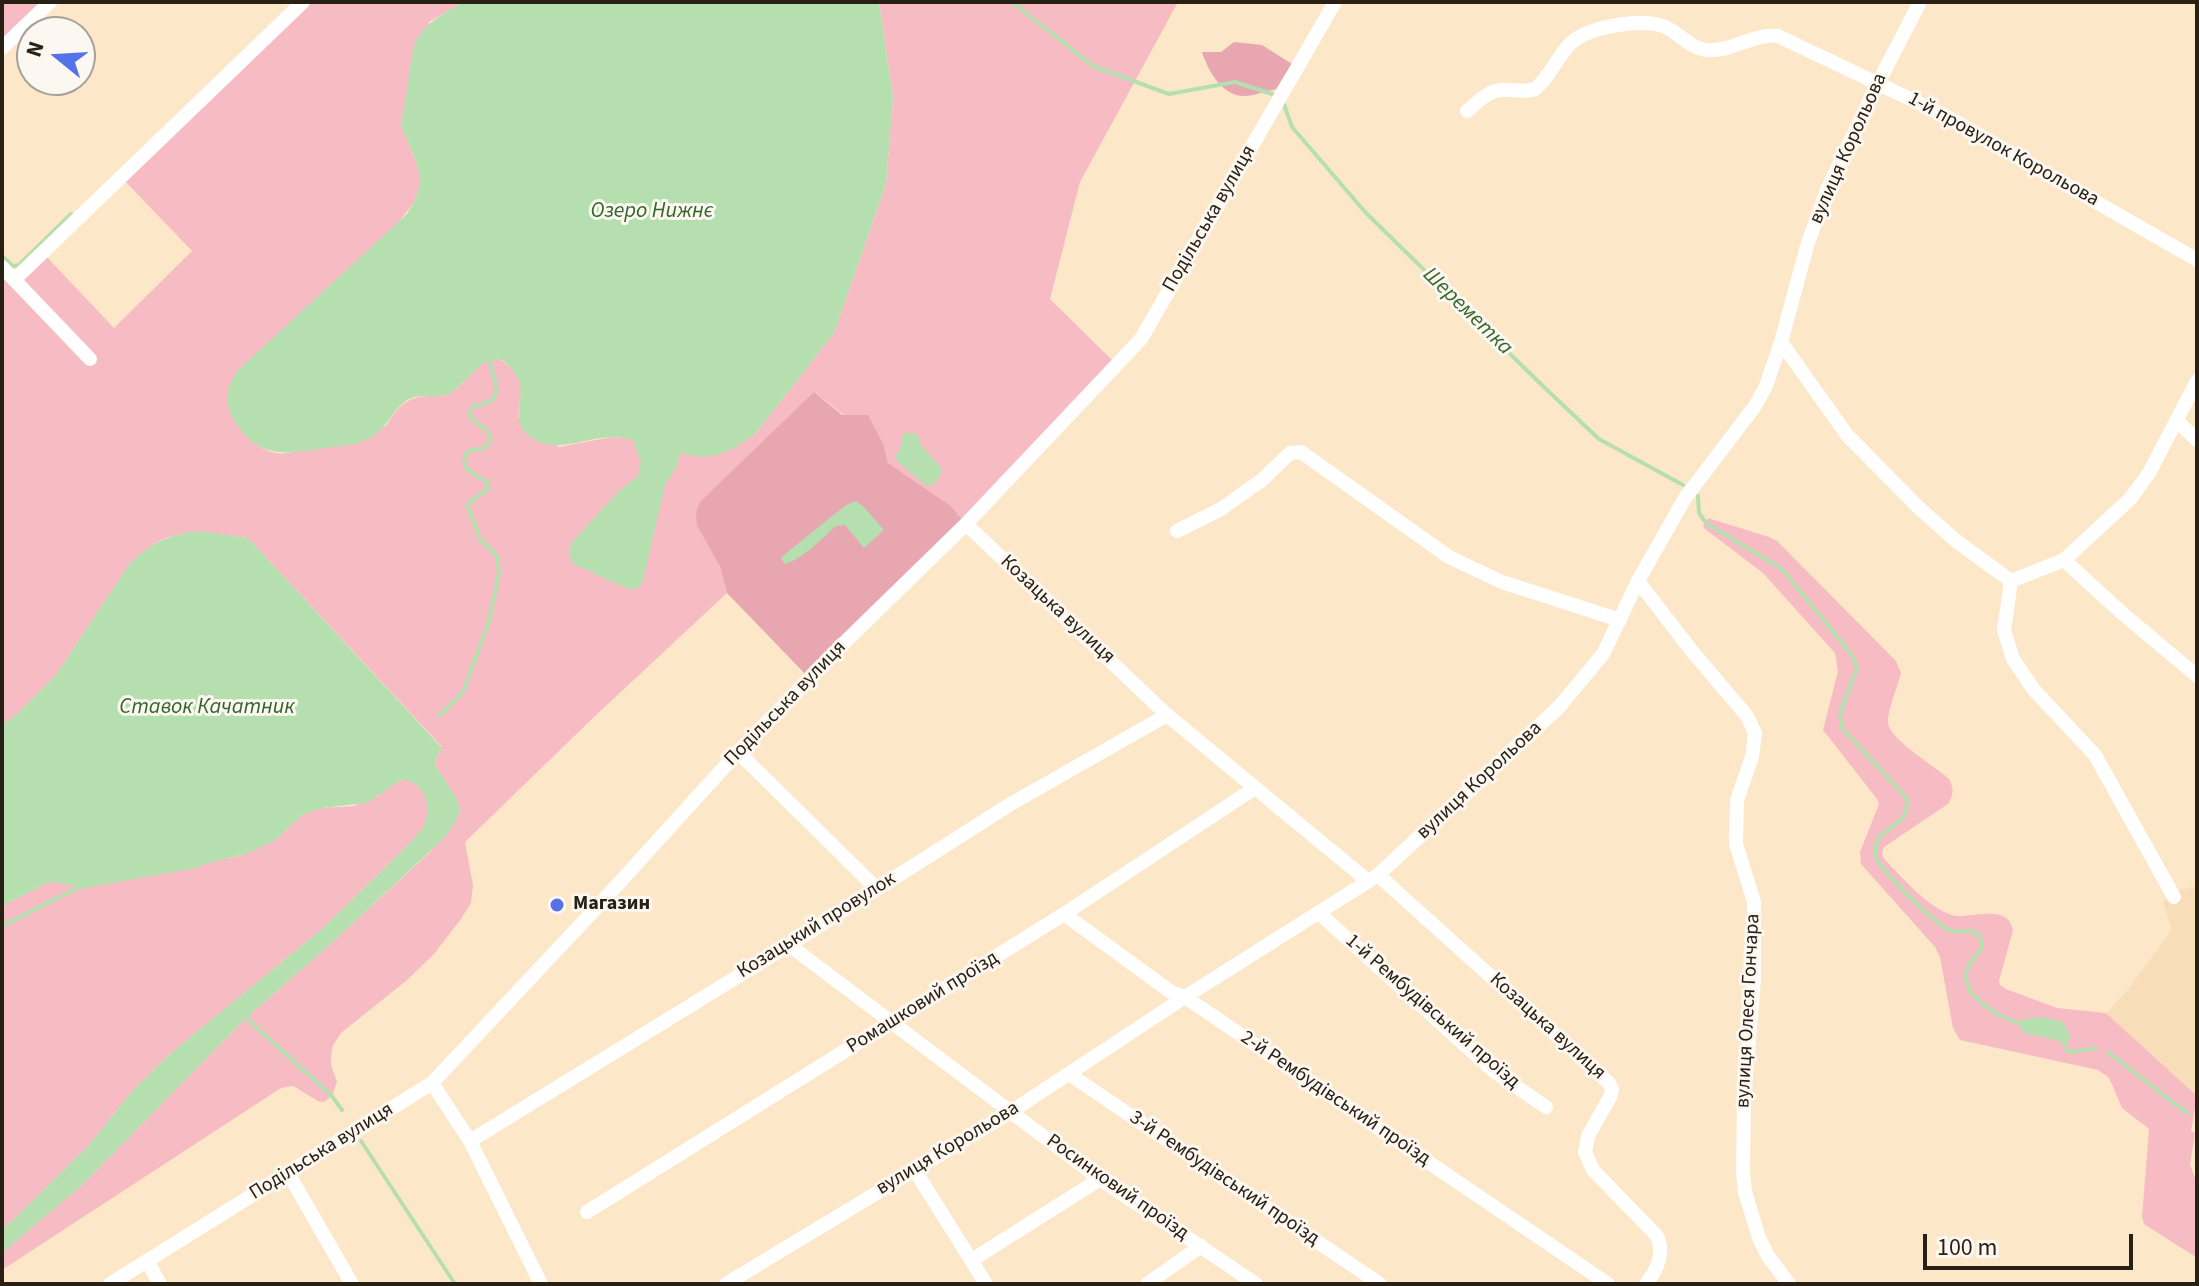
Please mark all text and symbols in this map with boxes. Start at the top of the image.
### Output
north arrow [16,16,96,96]
text: N [18,37,53,61]
street label: вулиця Корольова [1805,70,1893,228]
street label: 1-й провулок Корольова [1903,87,2103,213]
street label: Подільська вулиця [1158,141,1262,297]
water label: Озеро Нижнє [591,199,713,225]
water label: Шереметка [1416,263,1518,361]
street label: Козацька вулиця [994,551,1120,669]
street label: Подільська вулиця [720,636,852,772]
water label: Ставок Качатник [119,695,295,721]
street label: вулиця Корольова [1412,717,1548,845]
street label: Козацький провулок [733,868,901,984]
place label: Магазин [573,893,650,917]
marker: Магазин [548,896,566,914]
street label: вулиця Олеся Гончара [1732,913,1766,1109]
street label: 1-й Рембудівський проїзд [1340,930,1524,1094]
street label: Ромашковий проїзд [843,947,1003,1059]
street label: Козацька вулиця [1484,968,1610,1086]
street label: 2-й Рембудівський проїзд [1236,1027,1434,1171]
street label: вулиця Корольова [872,1097,1024,1201]
street label: Подільська вулиця [246,1098,398,1206]
street label: 3-й Рембудівський проїзд [1125,1107,1323,1251]
street label: Росинковий проїзд [1041,1130,1193,1246]
scale bar [1927,1218,2137,1268]
text: 100 m [1937,1230,1997,1265]

